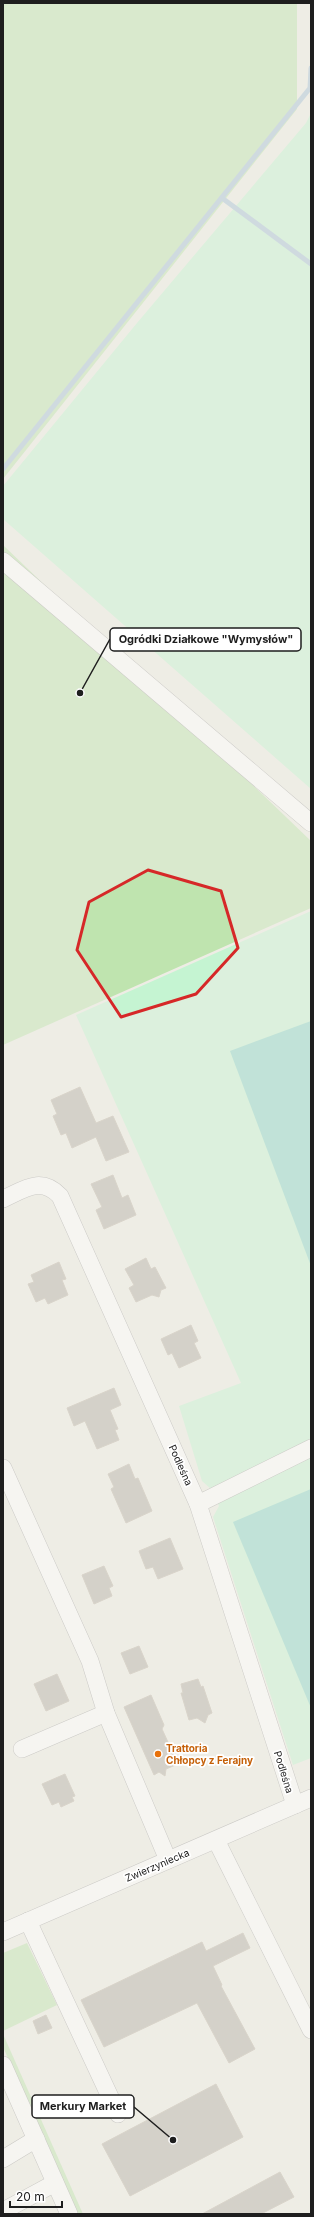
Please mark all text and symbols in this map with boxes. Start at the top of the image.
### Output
callout: Ogródki Działkowe "Wymysłów" [110,628,301,651]
text: Ogródki Działkowe "Wymysłów" [119,632,293,646]
street label: Podleśna [167,1443,195,1487]
place label: Trattoria Chłopcy z Ferajny [166,1742,253,1767]
marker: Trattoria Chłopcy z Ferajny [153,1749,163,1759]
street label: Podleśna [272,1749,296,1795]
street label: Zwierzyniecka [123,1846,191,1884]
callout: Merkury Market [32,2095,134,2118]
text: Merkury Market [40,2099,126,2113]
scale bar [10,2183,62,2209]
text: 20 m [16,2189,45,2204]

